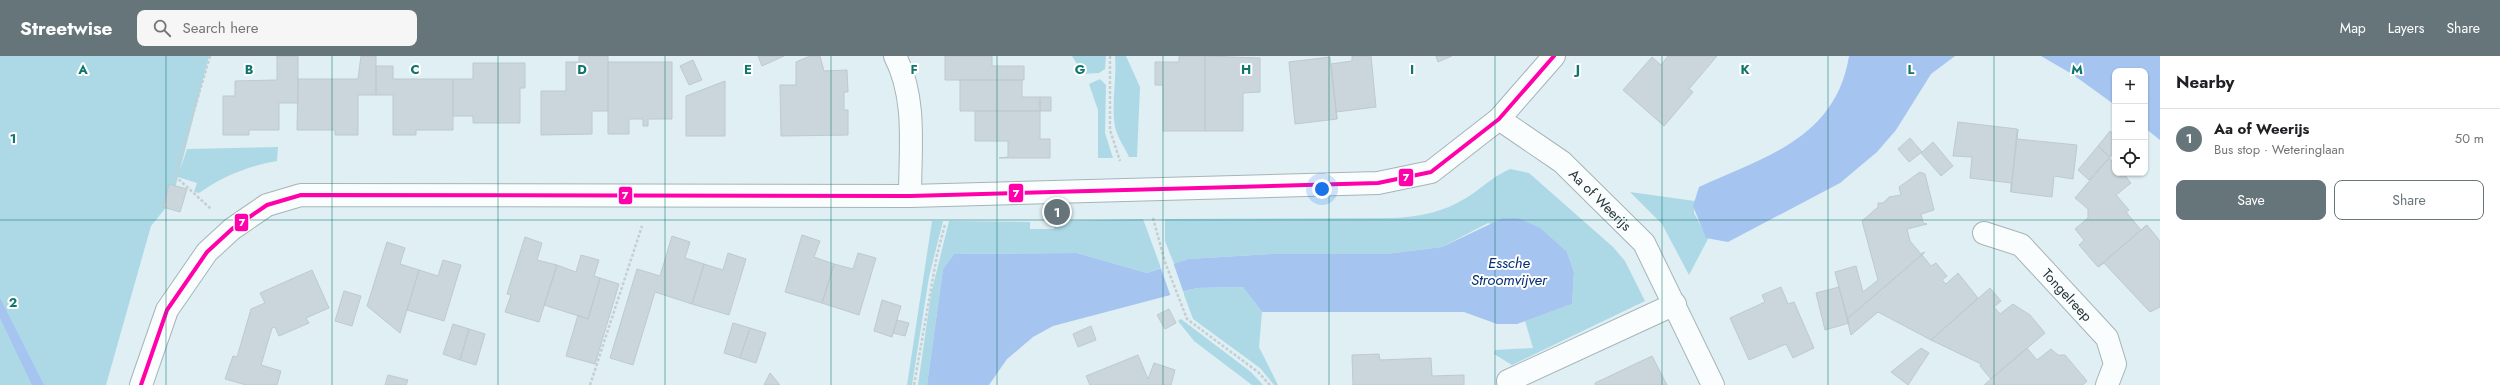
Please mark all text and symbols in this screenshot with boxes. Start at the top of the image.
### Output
search box [137,10,417,46]
text: Streetwise [20,15,113,42]
icon: search [151,17,173,39]
text: Search here [183,17,258,39]
text: Map [2340,18,2366,38]
text: Layers [2388,18,2424,38]
text: Share [2446,18,2480,38]
text: A [77,60,88,79]
text: B [245,60,254,79]
text: C [410,60,420,79]
text: D [577,60,587,79]
text: E [744,60,752,79]
text: F [910,60,918,79]
text: G [1075,60,1086,79]
text: H [1241,60,1251,79]
text: I [1410,60,1414,79]
text: J [1573,60,1580,79]
text: K [1740,60,1750,79]
text: L [1908,60,1915,79]
text: M [2071,60,2083,79]
map controls [2112,68,2148,176]
button: + [2112,68,2148,104]
text: Nearby [2176,70,2234,94]
button: − [2112,104,2148,140]
text: Aa of Weerijs [2214,118,2309,140]
text: 1 [10,129,16,148]
text: 1 [2186,129,2192,148]
text: 50 m [2455,129,2484,148]
button: locate [2112,140,2148,176]
text: Bus stop · Weteringlaan [2214,140,2345,159]
street label: Aa of Weerijs [1564,164,1636,236]
line badge: 7 [1398,168,1414,187]
text: 7 [1403,169,1410,185]
your location [1312,179,1332,199]
button: Save [2176,180,2326,220]
button: Share [2334,180,2484,220]
line badge: 7 [1008,183,1024,203]
text: 7 [1013,185,1020,201]
line badge: 7 [618,186,633,205]
text: 7 [622,187,629,203]
pin: 1 [1044,197,1070,227]
line badge: 7 [234,213,249,232]
text: 7 [239,214,246,230]
water label: Essche Stroomvijver [1471,252,1548,291]
street label: Tongelreep [2038,264,2097,326]
text: 2 [9,293,17,312]

